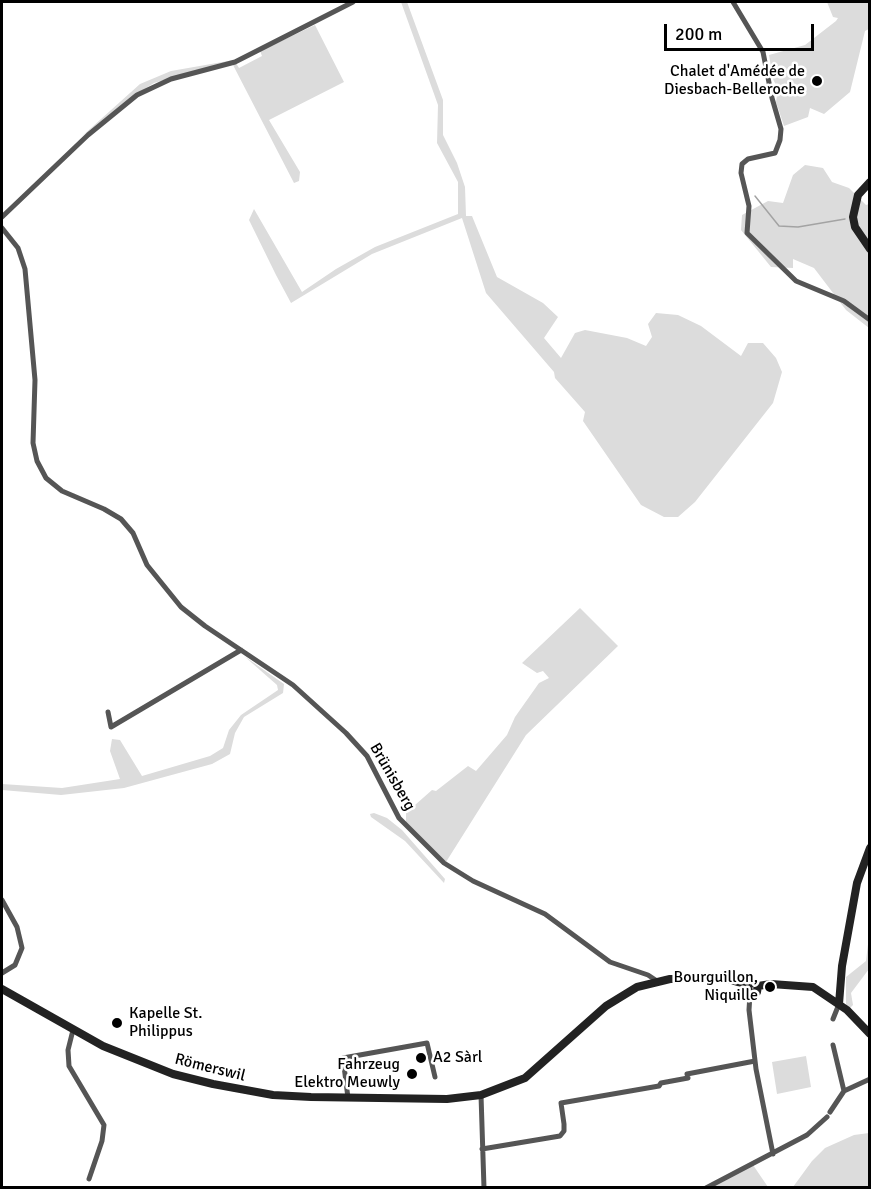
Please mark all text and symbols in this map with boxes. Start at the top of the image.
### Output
scale bar [667,12,817,50]
text: 200 m [675,23,722,45]
place label: Chalet d'Amédée de Diesbach-Belleroche [664,62,805,100]
marker: Chalet d'Amédée de Diesbach-Belleroche [810,74,824,88]
street label: Brünisberg [365,740,419,814]
place label: Bourguillon, Niquille [674,968,758,1006]
marker: Bourguillon, Niquille [763,980,777,994]
place label: Kapelle St. Philippus [129,1004,202,1042]
marker: Kapelle St. Philippus [110,1016,124,1030]
place label: A2 Sàrl [433,1048,483,1068]
street label: Römerswil [173,1050,247,1086]
marker: A2 Sàrl [414,1051,428,1065]
place label: Fahrzeug Elektro Meuwly [294,1055,400,1093]
marker: Fahrzeug Elektro Meuwly [405,1067,419,1081]

